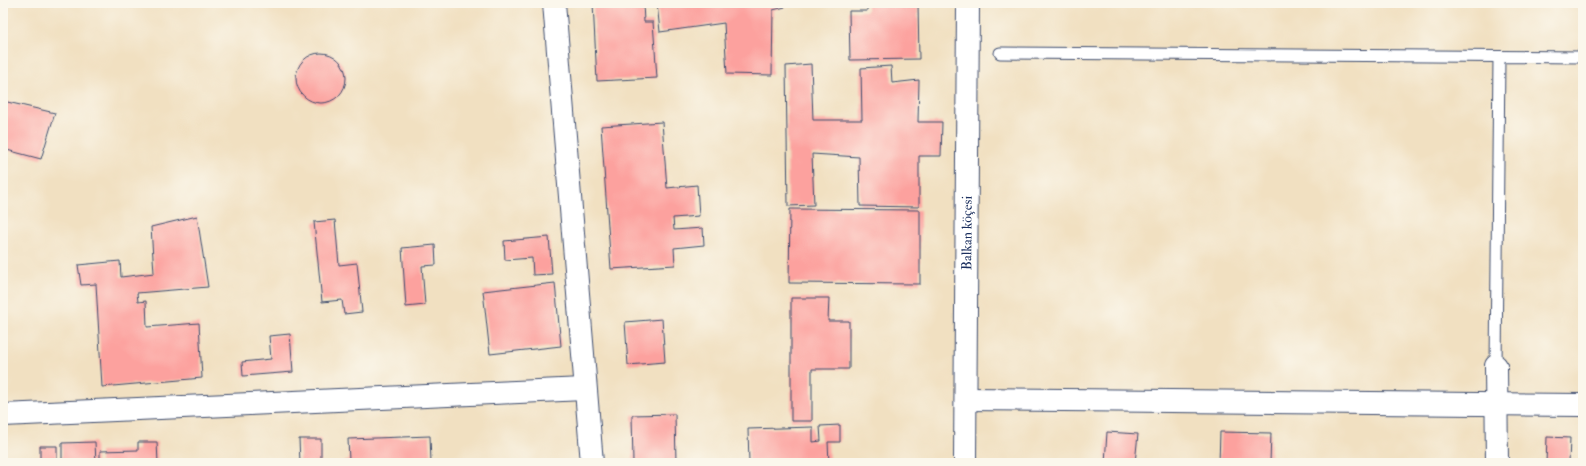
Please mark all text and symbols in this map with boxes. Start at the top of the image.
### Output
street label: Balkan köçesi [958,196,975,270]

